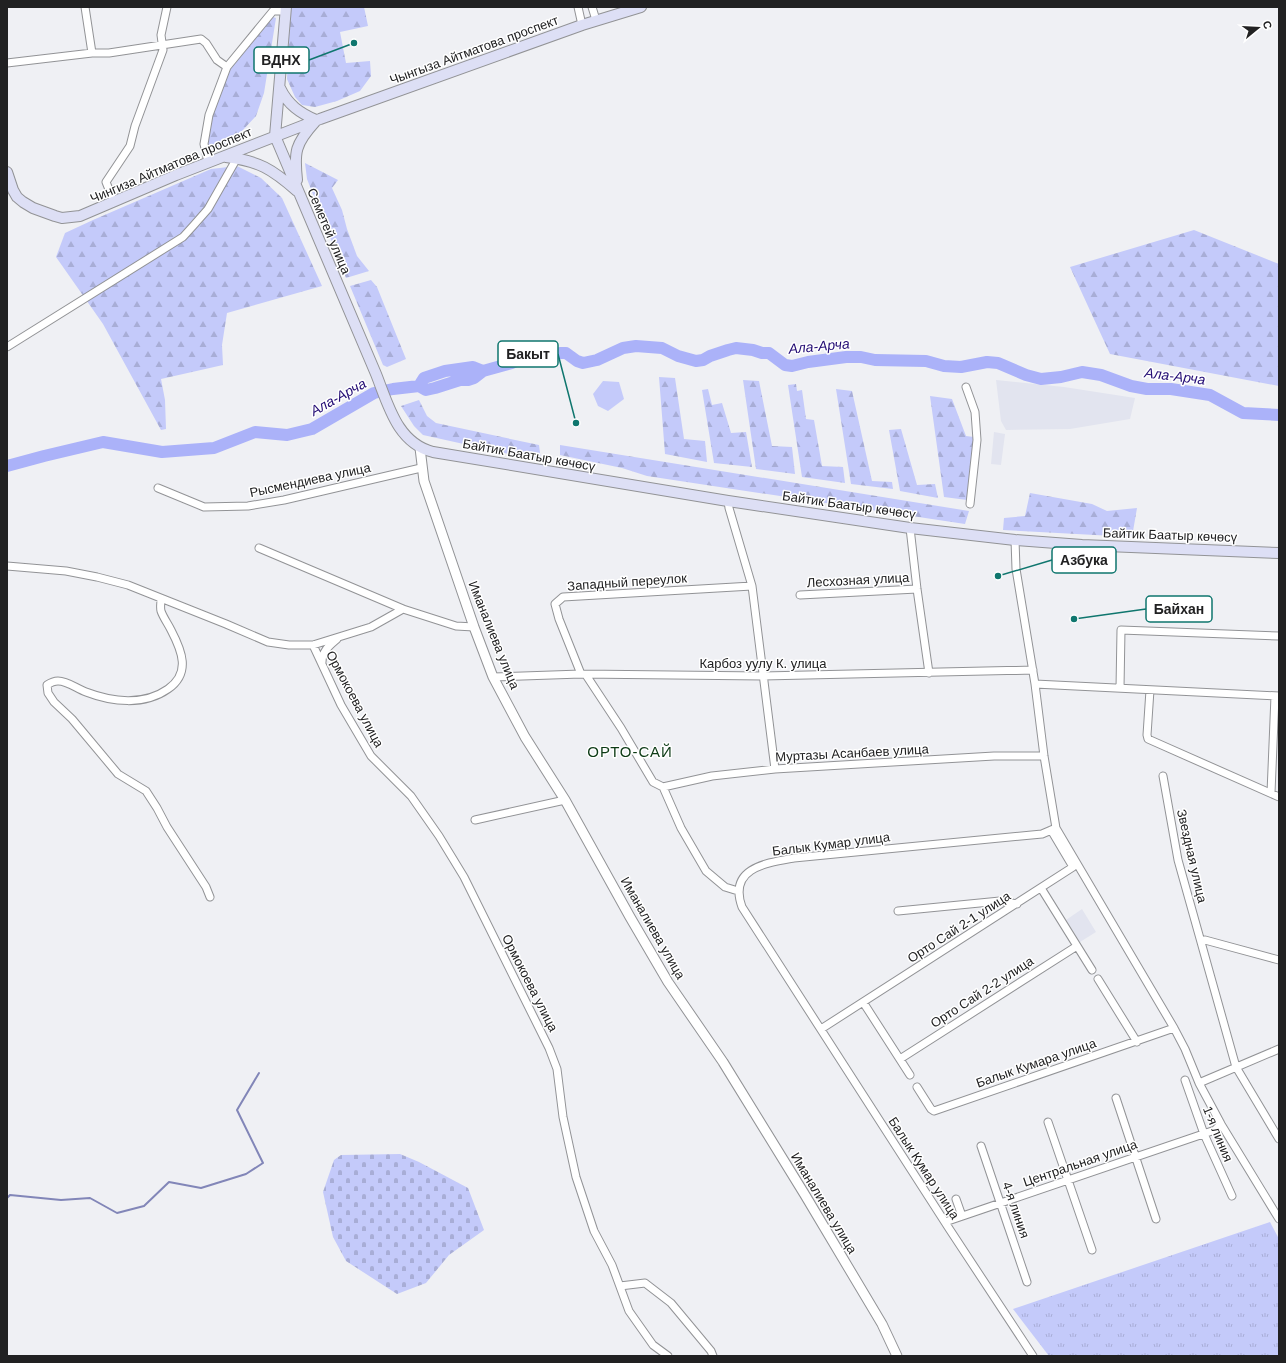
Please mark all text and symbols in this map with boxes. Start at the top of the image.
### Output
north arrow [1238,8,1278,48]
street label: Чынгыза Айтматова проспект [388,12,560,88]
text: С [1261,19,1274,31]
callout: ВДНХ [254,47,309,73]
text: ВДНХ [261,52,301,68]
street label: Чингиза Айтматова проспект [88,124,254,206]
street label: Семетей улица [304,186,354,277]
water label: Ала-Арча [787,335,850,357]
callout: Бакыт [498,341,558,367]
text: Бакыт [506,346,550,362]
water label: Ала-Арча [1143,364,1207,388]
water label: Ала-Арча [306,375,369,419]
street label: Байтик Баатыр көчөсү [462,436,597,474]
street label: Рысмендиева улица [248,460,373,500]
street label: Байтик Баатыр көчөсү [781,488,917,522]
street label: Байтик Баатыр көчөсү [1103,525,1238,545]
callout: Азбука [1052,547,1116,573]
text: Азбука [1060,552,1108,568]
street label: Западный переулок [567,570,688,594]
street label: Лесхозная улица [806,570,910,590]
street label: Иманалиева улица [465,579,523,692]
callout: Байхан [1146,596,1212,622]
text: Байхан [1154,601,1204,617]
street label: Ормокоева улица [323,648,387,750]
street label: Карбоз уулу К. улица [699,656,827,671]
street label: Муртазы Асанбаев улица [775,741,930,765]
district label: ОРТО-САЙ [587,743,673,760]
street label: Звездная улица [1174,808,1210,905]
street label: Балык Кумар улица [771,829,892,859]
street label: Иманалиева улица [618,874,689,982]
street label: Орто Сай 2-1 улица [905,888,1014,966]
street label: Ормокоева улица [499,932,561,1035]
street label: Орто Сай 2-2 улица [928,953,1037,1031]
street label: Балык Кумара улица [974,1035,1099,1091]
street label: 1-я линия [1200,1104,1236,1164]
street label: Балык Кумар улица [885,1114,963,1222]
street label: Центральная улица [1021,1136,1140,1190]
street label: Иманалиева улица [788,1150,861,1257]
street label: 4-я линия [999,1180,1033,1240]

